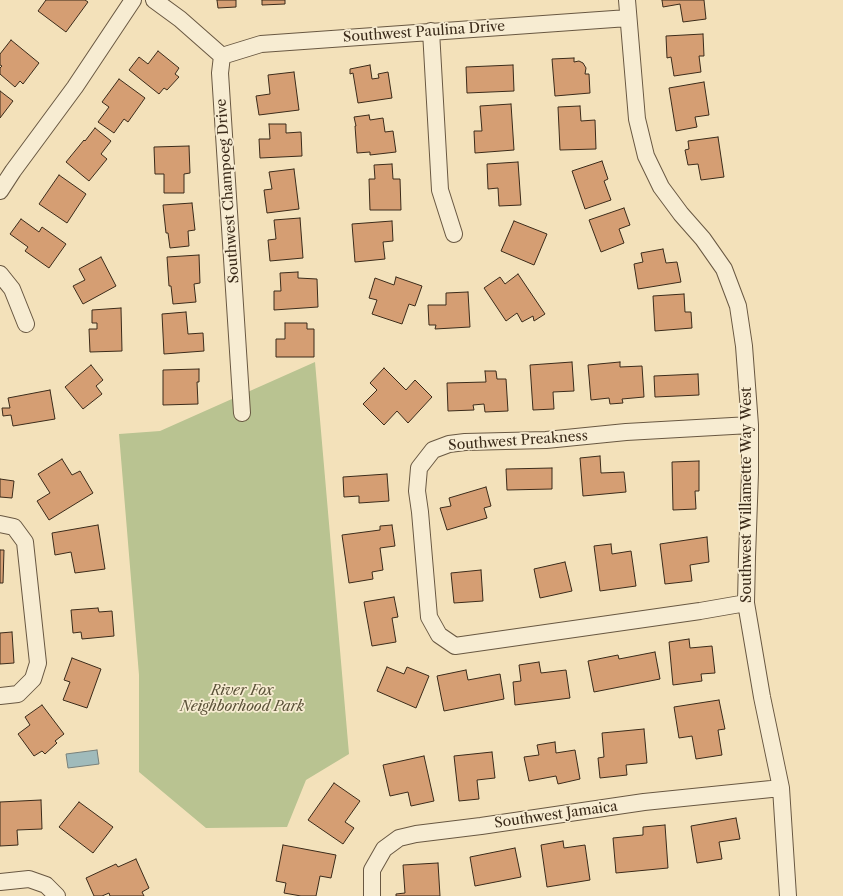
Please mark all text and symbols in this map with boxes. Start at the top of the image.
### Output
street label: Southwest Paulina Drive [342,18,506,46]
street label: Southwest Champoeg Drive [213,98,243,284]
street label: Southwest Willamette Way West [739,387,755,603]
street label: Southwest Preakness [448,428,588,454]
park label: River Fox Neighborhood Park [180,683,304,716]
street label: Southwest Jamaica [493,798,619,832]

